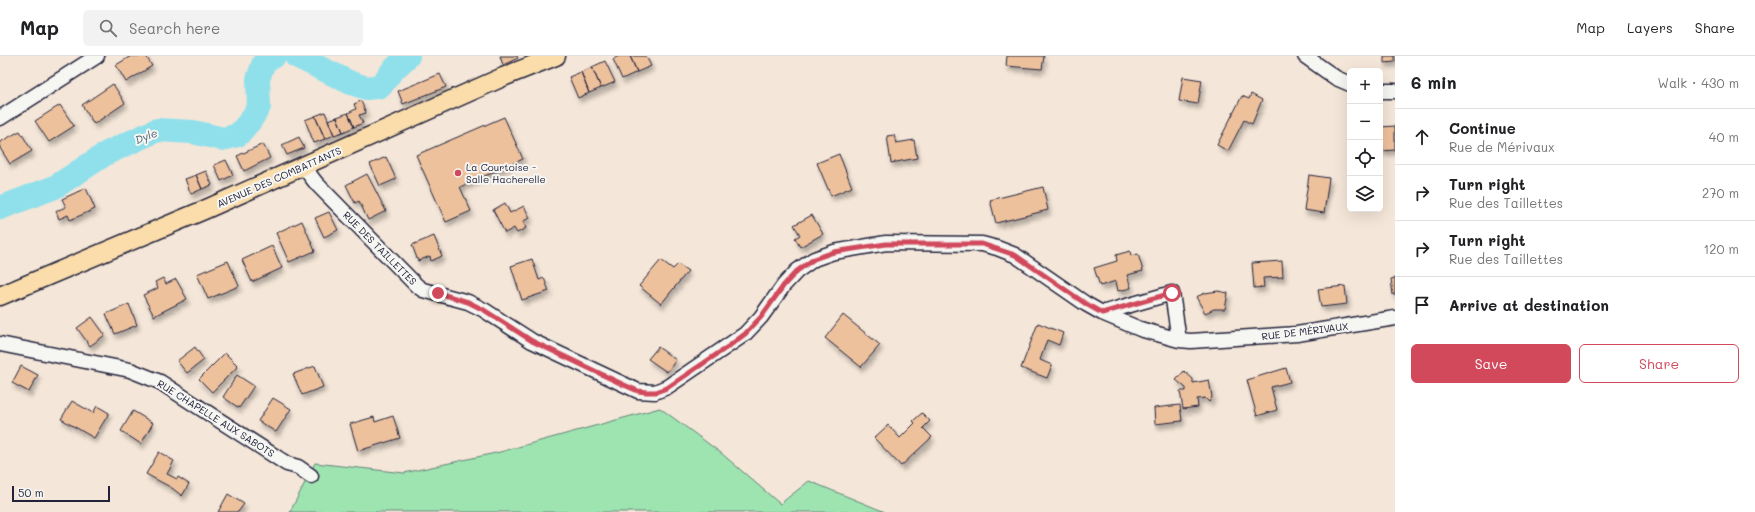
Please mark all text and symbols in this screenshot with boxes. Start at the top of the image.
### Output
search box [83,10,363,46]
text: Map [20,15,59,40]
icon: search [97,17,119,39]
text: Search here [129,18,220,38]
text: Map [1576,18,1605,37]
text: Layers [1627,18,1673,37]
text: Share [1695,18,1735,37]
map controls [1347,68,1383,212]
button: + [1347,68,1383,104]
text: 6 min [1411,71,1456,93]
text: Walk · 430 m [1658,74,1739,91]
button: − [1347,104,1383,140]
text: Continue [1449,118,1516,138]
water label: Dyle [133,125,160,147]
icon: ahead [1411,126,1433,148]
text: 40 m [1709,128,1739,145]
text: Rue de Mérivaux [1449,138,1555,155]
button: locate [1347,140,1383,176]
street label: AVENUE DES COMBATTANTS [215,143,344,211]
place label: La Courtoise - Salle Hacherelle [466,160,546,186]
marker: La Courtoise - Salle Hacherelle [453,168,463,178]
text: Turn right [1449,174,1526,194]
button: layers [1347,176,1383,212]
icon: right [1411,182,1433,204]
text: 270 m [1702,184,1739,201]
text: Rue des Taillettes [1449,194,1563,211]
street label: RUE DES TAILLETTES [340,208,420,288]
text: Turn right [1449,230,1526,250]
icon: right [1411,238,1433,260]
text: 120 m [1703,240,1739,257]
text: Rue des Taillettes [1449,250,1563,267]
route end [429,284,447,302]
route start [1163,284,1181,302]
icon: arrive [1411,294,1433,316]
text: Arrive at destination [1449,295,1609,315]
street label: RUE DE MÉRIVAUX [1261,319,1350,343]
button: Save [1411,344,1571,383]
button: Share [1579,344,1739,383]
street label: RUE CHAPELLE AUX SABOTS [155,376,278,460]
scale bar [12,484,110,503]
text: 50 m [18,485,44,500]

